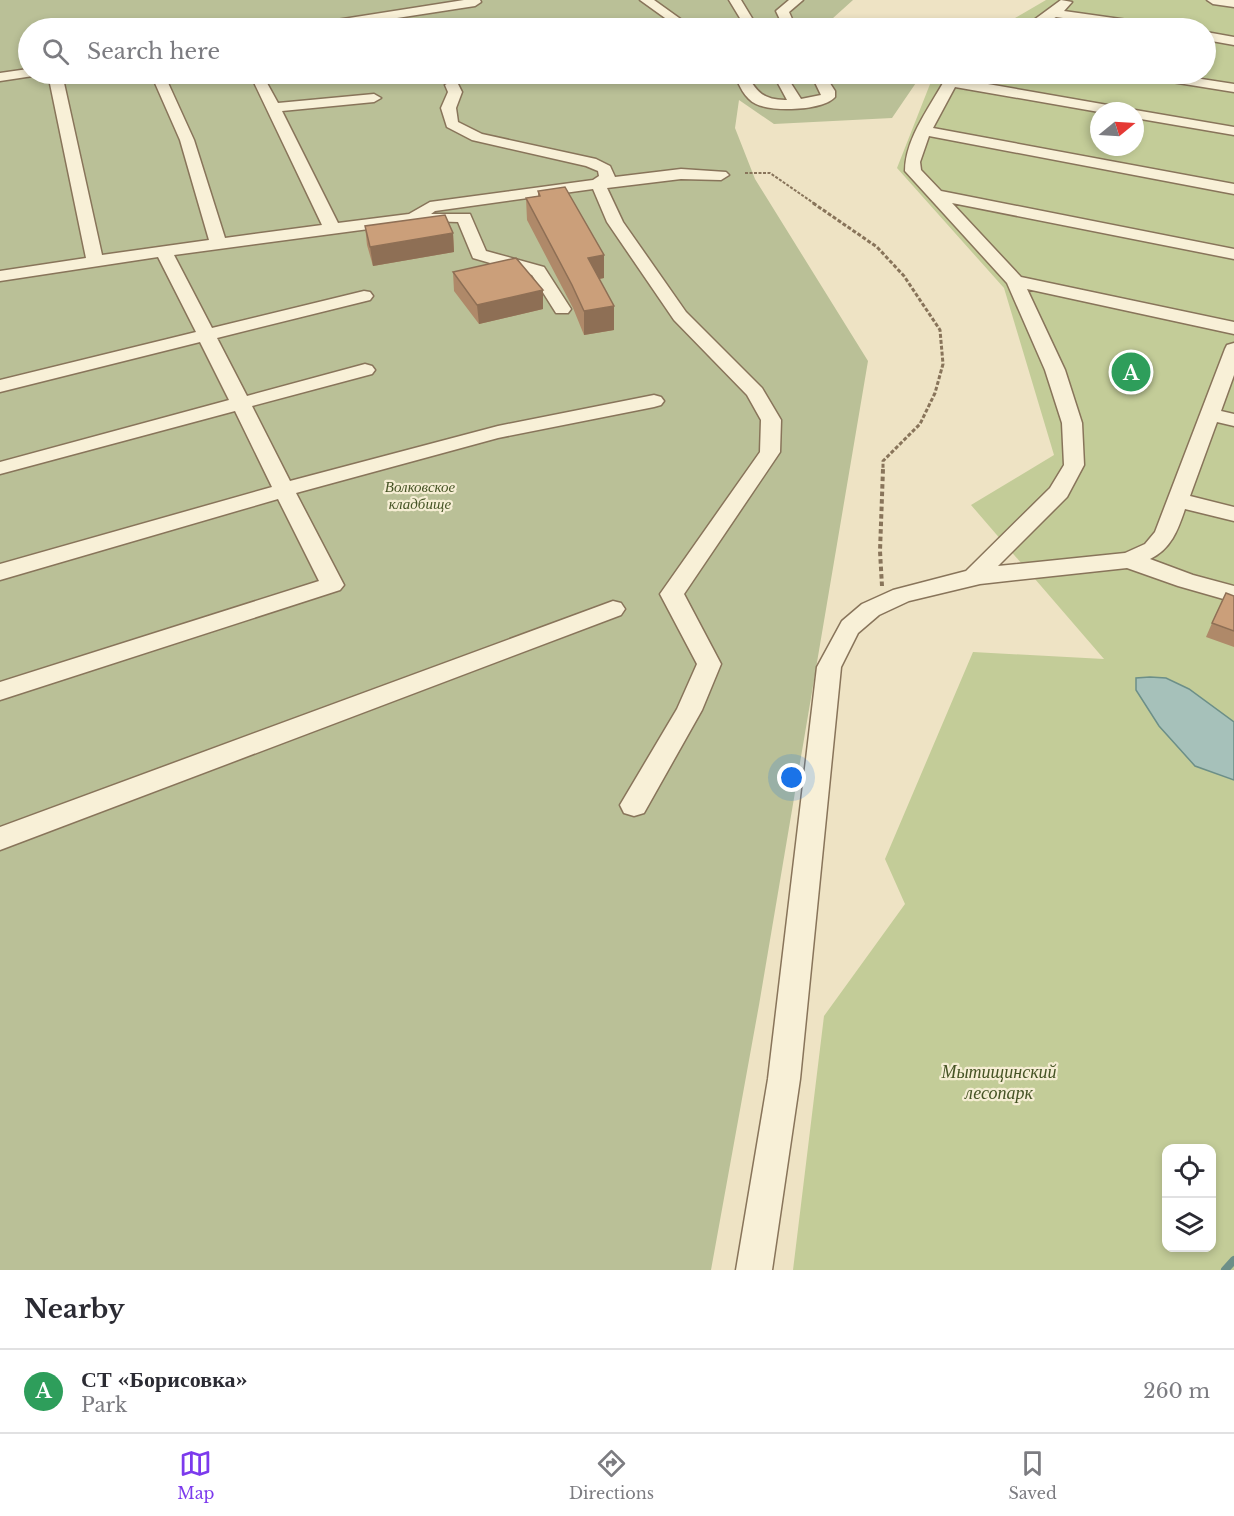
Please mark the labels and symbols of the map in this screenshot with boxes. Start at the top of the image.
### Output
north arrow [1090,102,1144,156]
pin: A [1112,350,1150,394]
park label: Волковское кладбище [385,477,456,513]
your location [777,763,806,792]
park label: Мытищинский лесопарк [940,1061,1057,1104]

